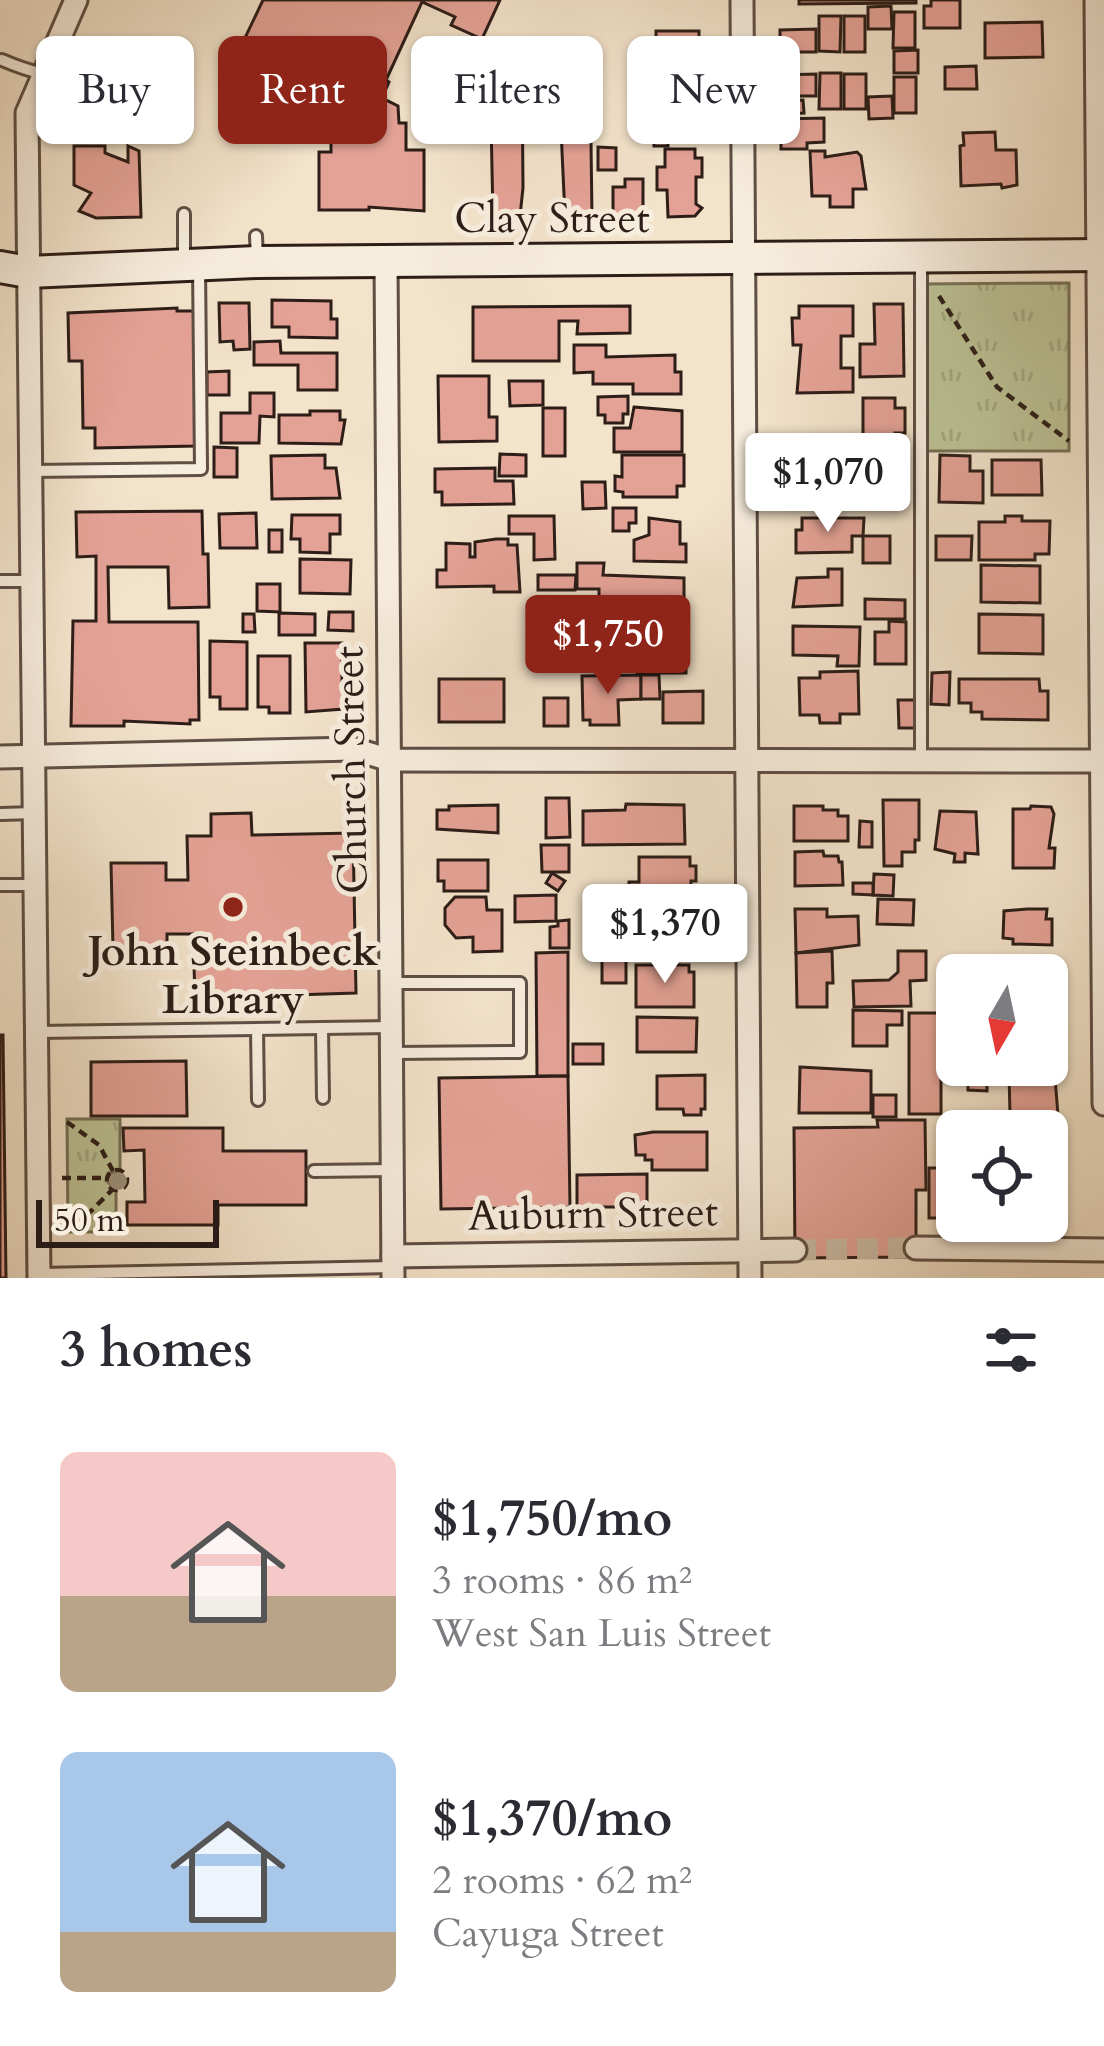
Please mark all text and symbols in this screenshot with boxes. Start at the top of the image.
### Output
chip: Buy [36,36,194,144]
chip: Rent [218,36,387,144]
chip: Filters [411,36,603,144]
chip: New [627,36,800,144]
street label: Clay Street [454,190,650,247]
pin: $1,070 [730,433,926,535]
text: $1,070 [772,445,884,498]
pin: $1,750 [510,595,706,697]
text: $1,750 [552,607,664,660]
street label: Church Street [320,645,382,895]
pin: $1,370 [567,884,763,986]
marker: John Steinbeck Library [220,894,246,920]
text: $1,370 [609,896,721,949]
place label: John Steinbeck Library [82,923,378,1028]
north arrow [936,954,1068,1086]
map controls [936,954,1068,1242]
button: locate [936,1110,1068,1242]
street label: Auburn Street [468,1183,718,1245]
scale bar [36,1194,219,1247]
text: 50 m [54,1198,125,1243]
text: 3 homes [60,1315,252,1385]
icon: filters [978,1317,1044,1383]
text: $1,750/mo [432,1484,672,1554]
icon: home [156,1500,300,1644]
text: 3 rooms · 86 m² [432,1554,692,1607]
text: West San Luis Street [432,1607,771,1660]
text: $1,370/mo [432,1784,672,1854]
icon: home [156,1800,300,1944]
text: 2 rooms · 62 m² [432,1854,692,1907]
text: Cayuga Street [432,1907,664,1960]

